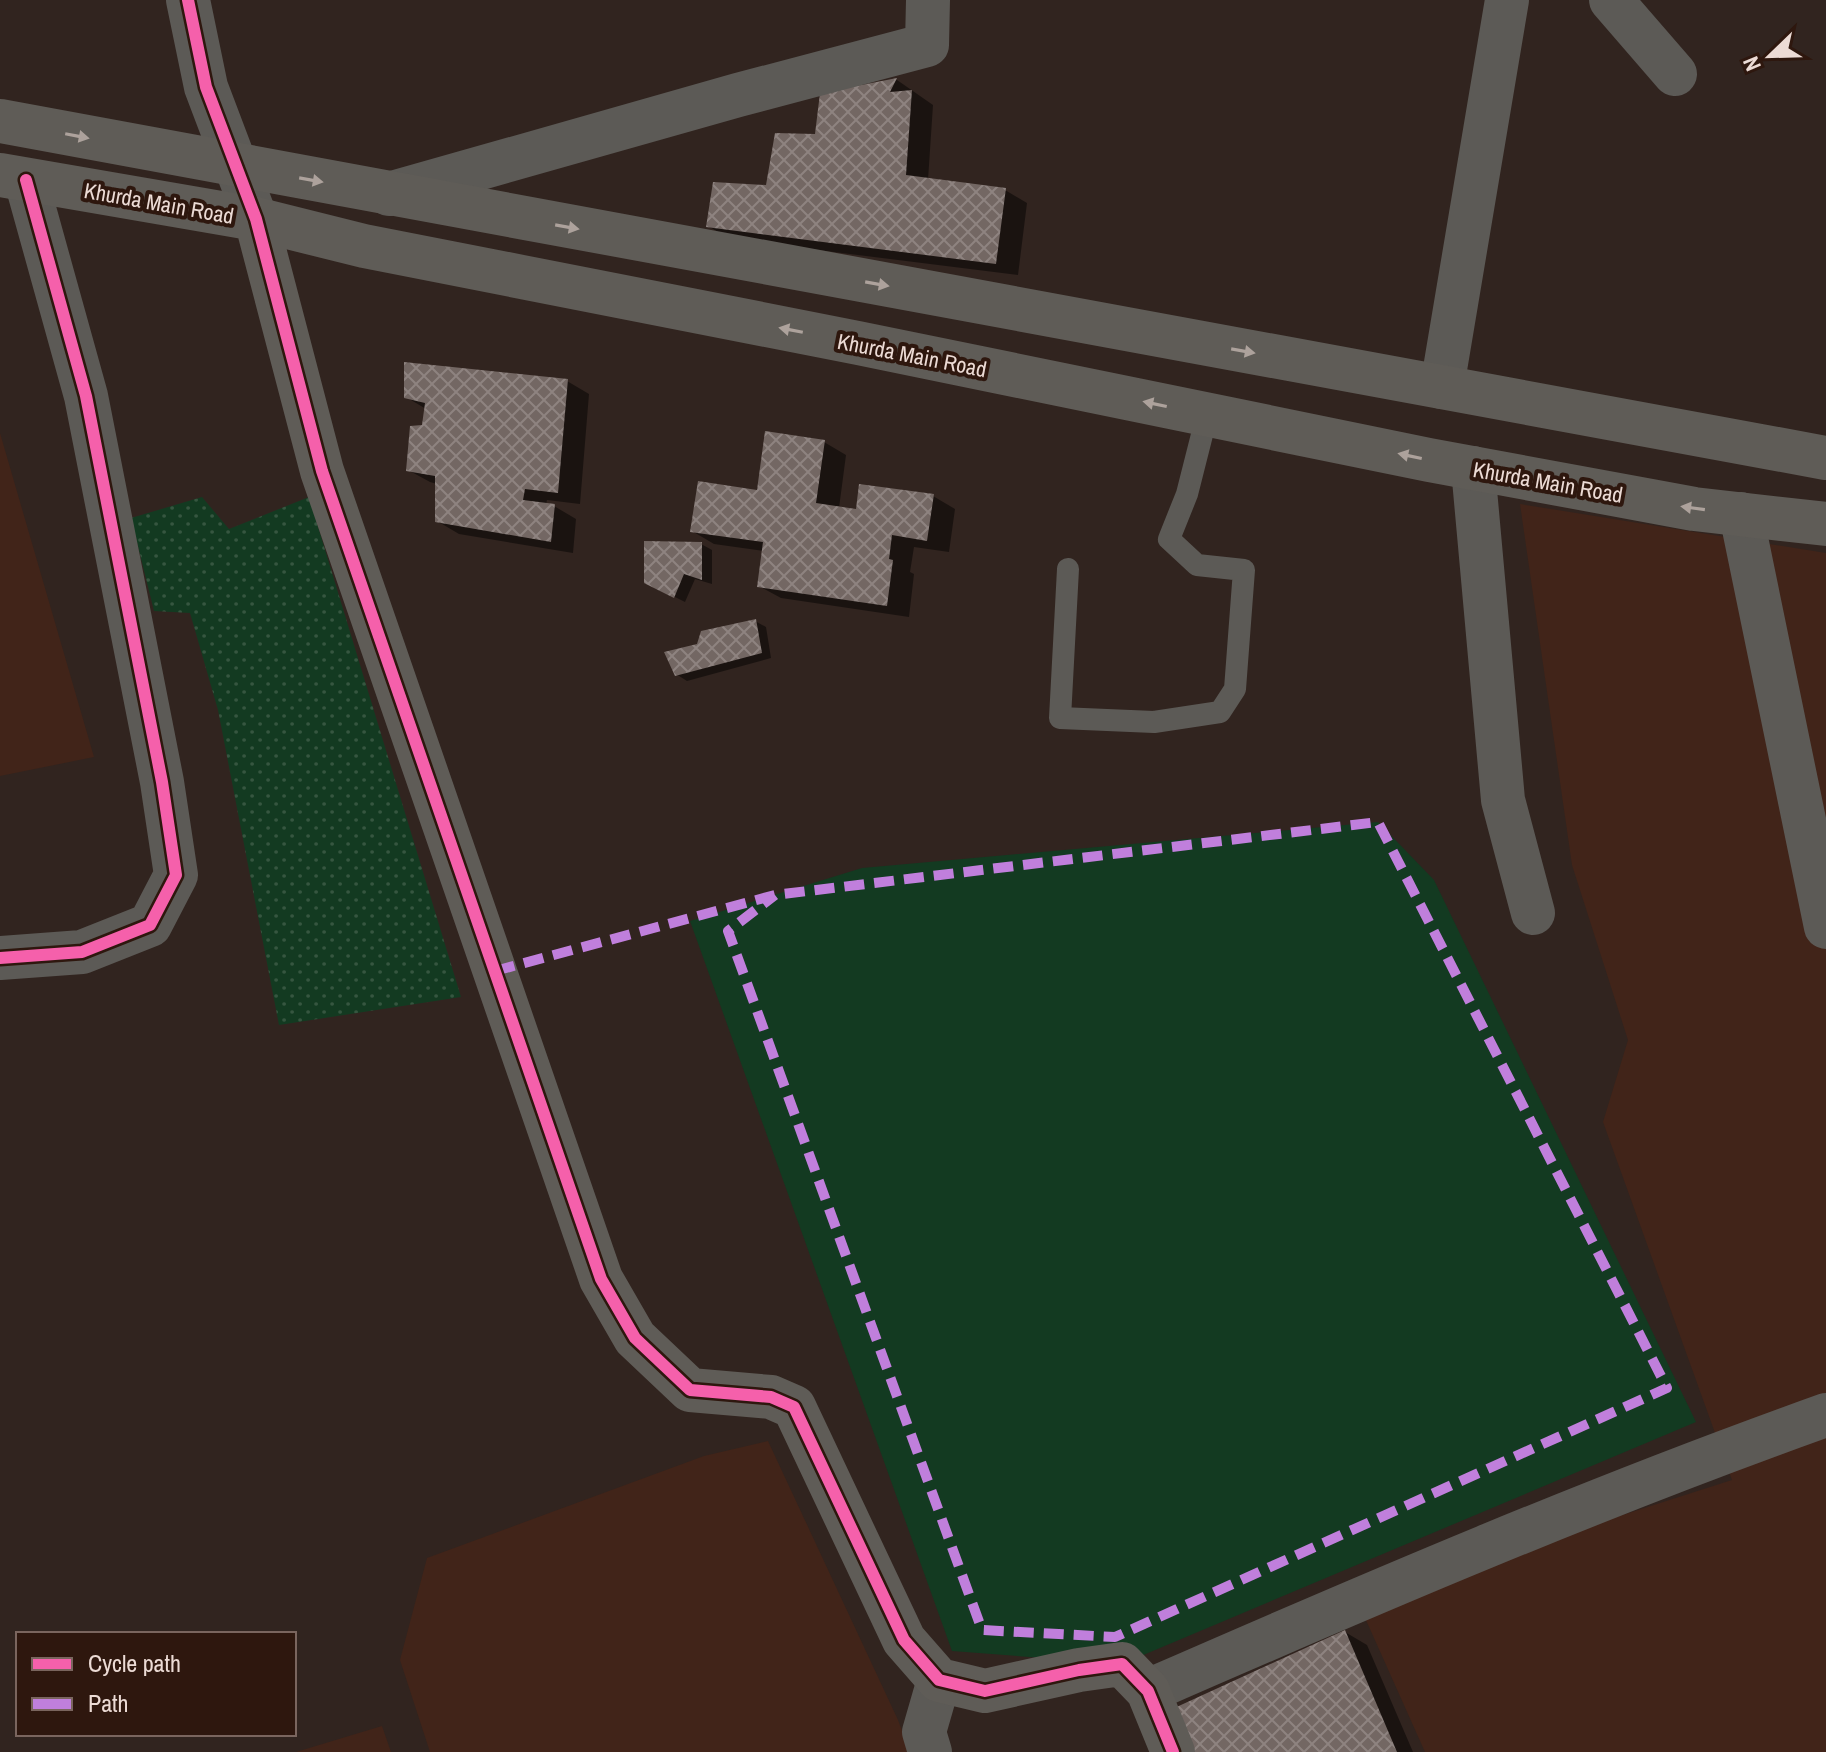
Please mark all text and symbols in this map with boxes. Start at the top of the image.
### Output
north arrow [1730,16,1810,96]
text: N [1735,52,1768,76]
one-way arrow [64,130,89,143]
one-way arrow [299,174,324,186]
street label: Khurda Main Road [82,175,236,231]
one-way arrow [554,221,579,233]
one-way arrow [865,278,890,290]
one-way arrow [778,323,803,336]
street label: Khurda Main Road [835,326,989,384]
one-way arrow [1231,345,1256,357]
one-way arrow [1142,397,1167,410]
one-way arrow [1397,449,1422,462]
street label: Khurda Main Road [1471,454,1625,510]
one-way arrow [1680,501,1705,514]
legend [16,1632,296,1736]
text: Cycle path [88,1647,181,1679]
text: Path [88,1687,129,1719]

